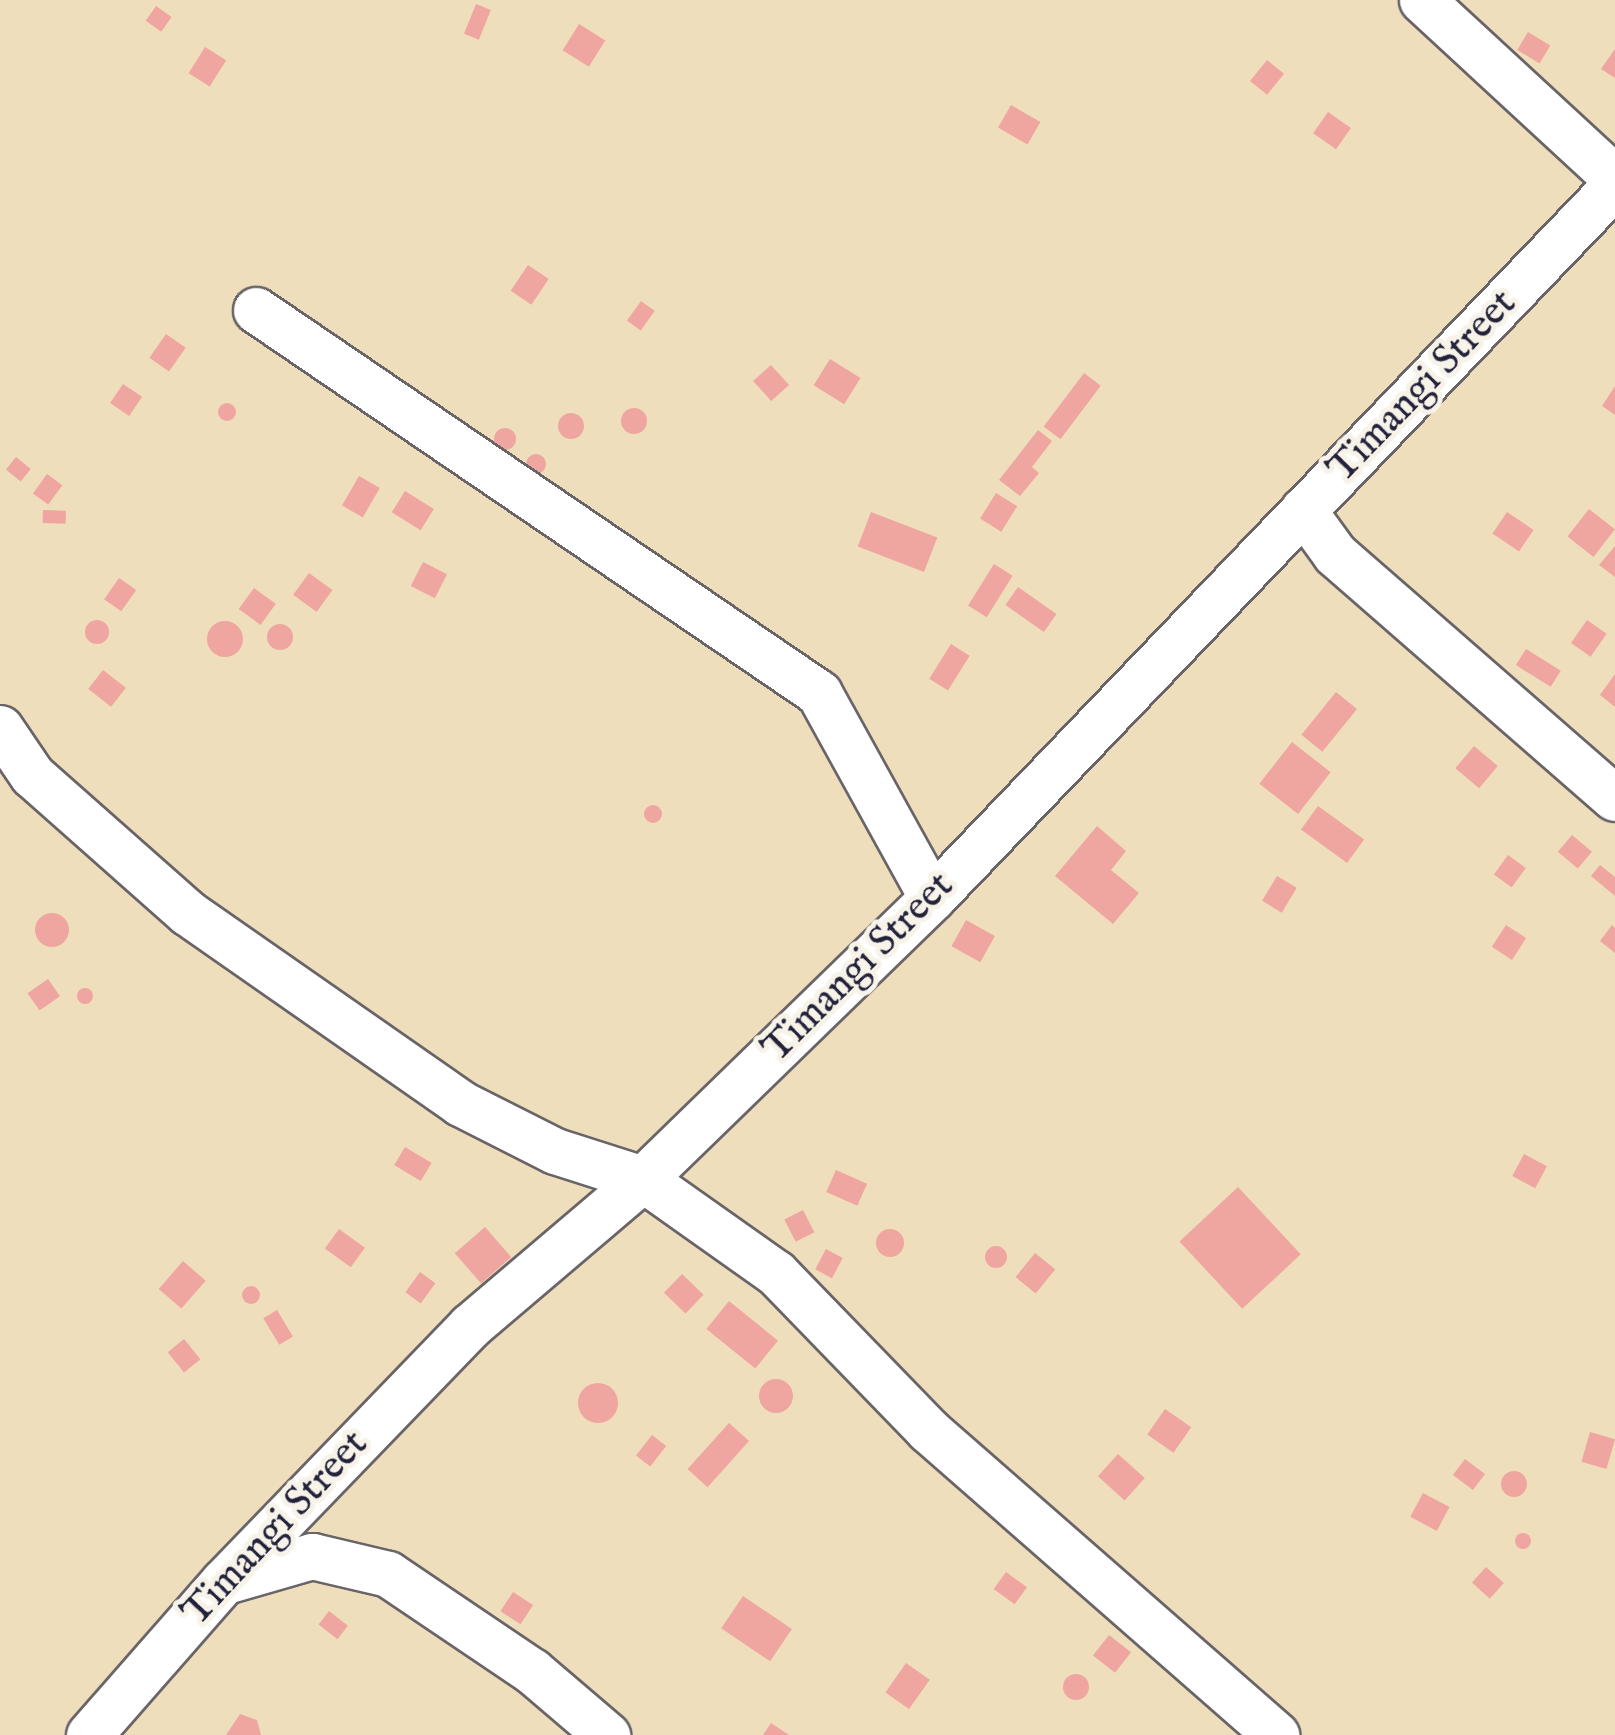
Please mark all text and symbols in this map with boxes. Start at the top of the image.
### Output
street label: Timangi Street [1319,280,1527,494]
street label: Timangi Street [754,863,964,1073]
street label: Timangi Street [173,1421,379,1637]

